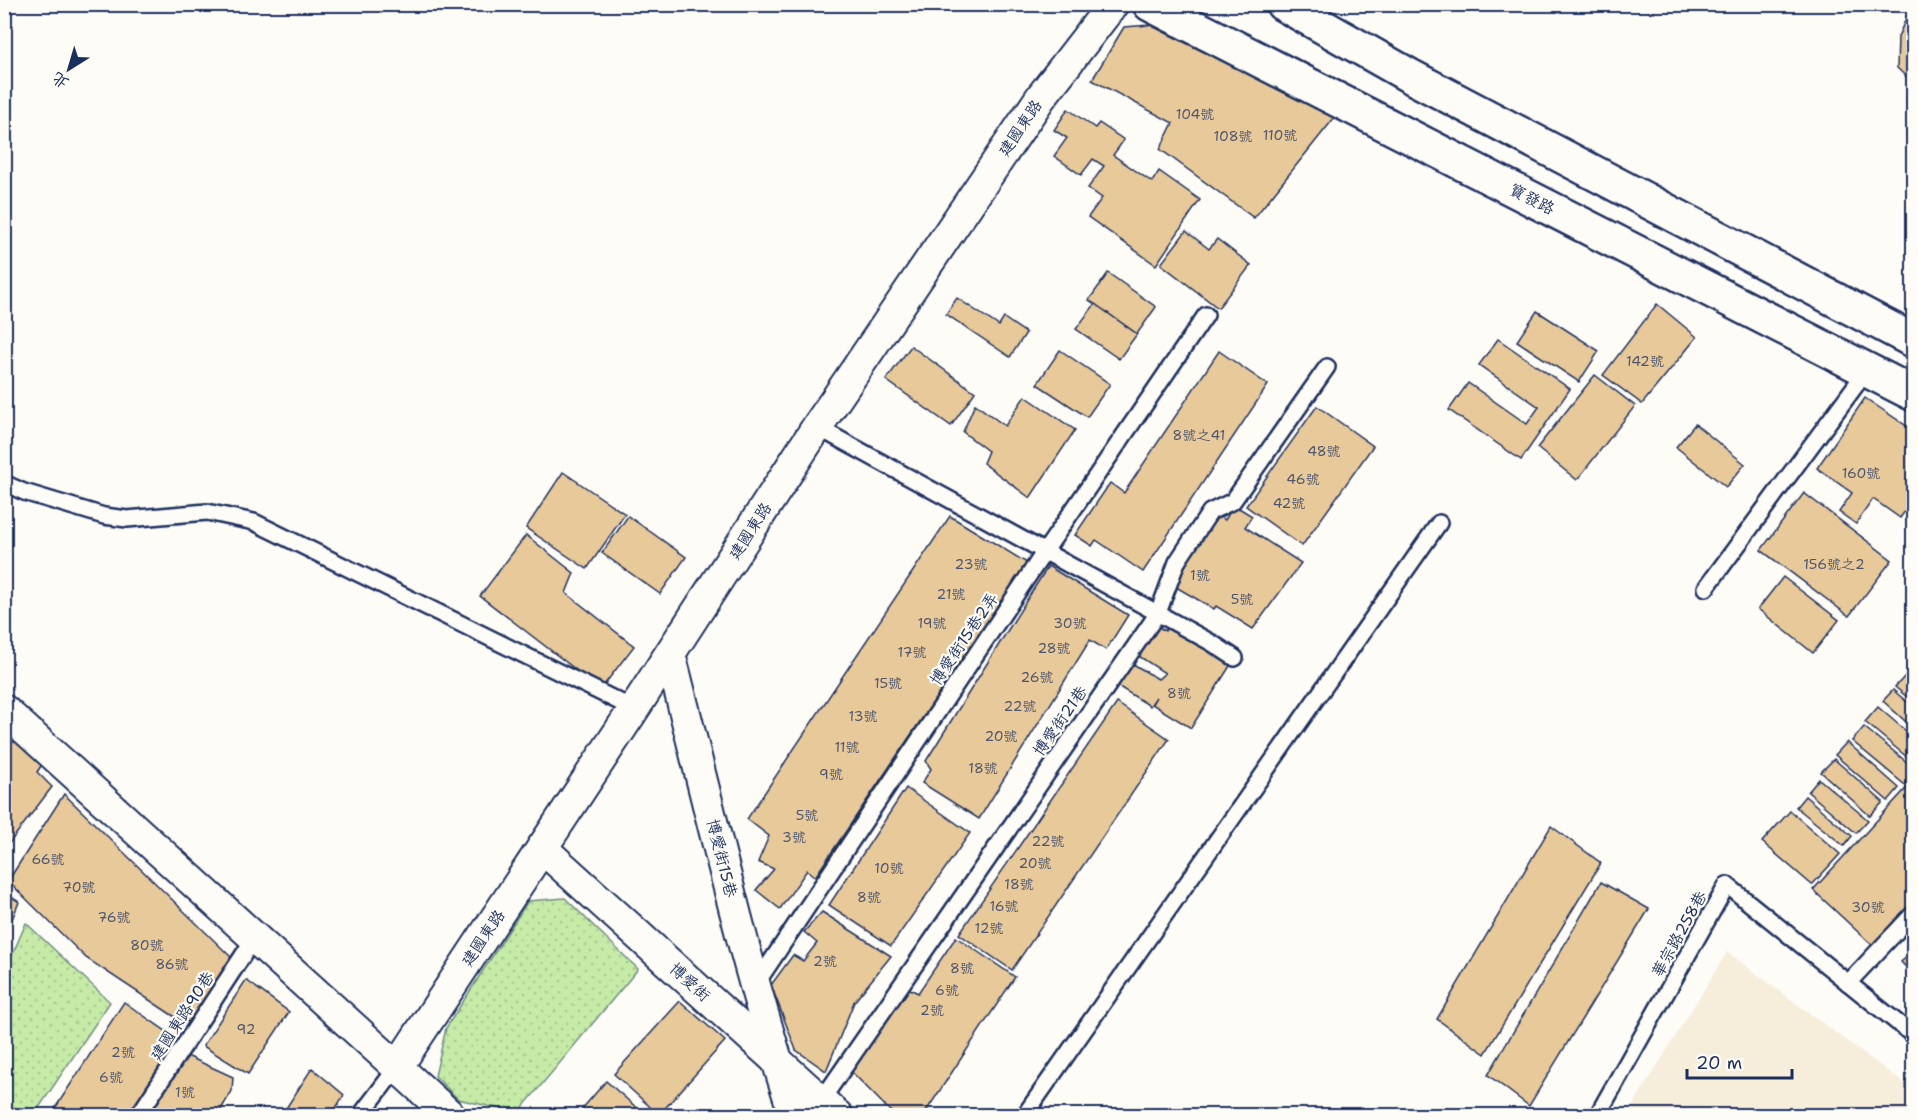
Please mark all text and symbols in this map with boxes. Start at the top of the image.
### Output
north arrow [39,39,99,99]
text: 北 [48,67,73,94]
street label: 建國東路 [993,96,1047,160]
house number: 104號 [1176,105,1214,123]
house number: 110號 [1263,126,1297,144]
house number: 108號 [1214,127,1252,145]
street label: 寶發路 [1506,179,1558,219]
house number: 142號 [1626,352,1664,370]
house number: 8號之41 [1173,426,1225,444]
house number: 48號 [1307,442,1341,460]
house number: 160號 [1842,464,1880,482]
house number: 46號 [1286,470,1320,488]
house number: 42號 [1273,494,1305,512]
street label: 建國東路 [724,498,776,564]
house number: 23號 [955,555,987,573]
house number: 156號之2 [1803,555,1865,573]
house number: 1號 [1190,566,1210,584]
house number: 21號 [937,585,965,603]
street label: 博愛街15巷2弄 [925,589,1003,689]
house number: 5號 [1231,590,1253,608]
house number: 19號 [917,614,947,632]
house number: 30號 [1053,614,1087,632]
house number: 28號 [1037,639,1071,657]
house number: 17號 [898,643,926,661]
house number: 26號 [1021,668,1054,686]
house number: 15號 [874,674,902,692]
street label: 博愛街21巷 [1028,682,1092,760]
house number: 8號 [1167,684,1191,702]
house number: 22號 [1004,697,1036,715]
house number: 13號 [849,707,877,725]
house number: 20號 [984,727,1018,745]
house number: 11號 [834,738,860,756]
house number: 18號 [968,759,998,777]
house number: 9號 [819,765,843,783]
house number: 5號 [796,806,818,824]
street label: 博愛街15巷 [702,817,742,899]
house number: 3號 [782,828,806,846]
house number: 22號 [1032,832,1064,850]
house number: 66號 [31,850,65,868]
house number: 20號 [1018,854,1052,872]
house number: 10號 [874,859,904,877]
house number: 18號 [1004,875,1034,893]
house number: 70號 [62,878,96,896]
street label: 華宗路258巷 [1647,887,1711,981]
house number: 8號 [857,888,881,906]
house number: 16號 [989,897,1019,915]
house number: 30號 [1851,898,1885,916]
street label: 建國東路 [456,906,510,970]
house number: 76號 [97,908,131,926]
house number: 12號 [975,919,1003,937]
house number: 80號 [130,936,164,954]
house number: 2號 [813,952,837,970]
house number: 86號 [155,955,189,973]
street label: 博愛街 [665,958,715,1006]
house number: 8號 [950,959,974,977]
street label: 建國東路90巷 [145,967,219,1065]
house number: 6號 [935,981,959,999]
house number: 2號 [920,1001,944,1019]
house number: 92 [237,1020,255,1038]
scale bar [1687,1042,1792,1080]
house number: 2號 [111,1043,135,1061]
text: 20 m [1696,1051,1742,1075]
house number: 6號 [99,1068,123,1086]
house number: 1號 [175,1083,195,1101]

